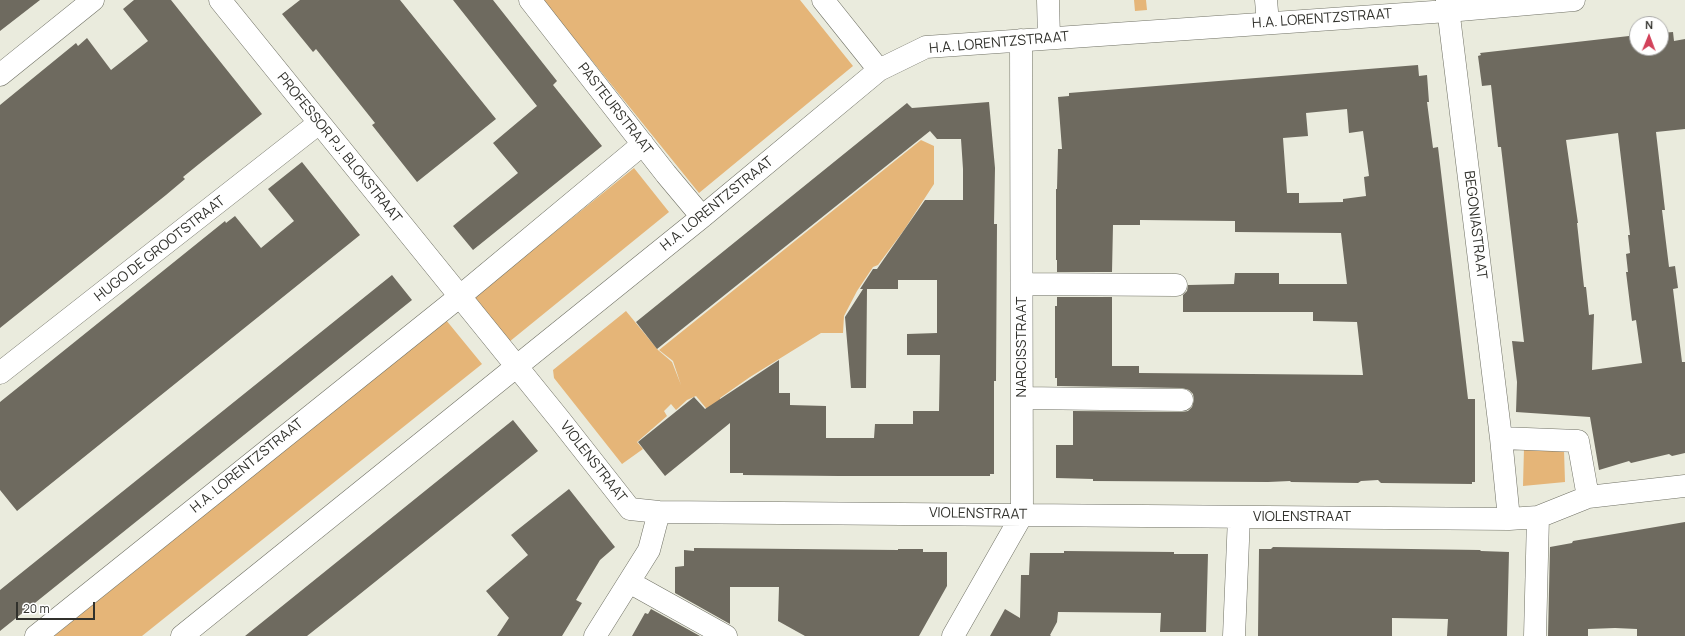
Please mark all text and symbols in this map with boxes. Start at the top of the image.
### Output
street label: H.A. LORENTZSTRAAT [1251,6,1393,32]
north arrow [1629,16,1669,56]
text: N [1645,17,1653,32]
street label: H.A. LORENTZSTRAAT [928,29,1070,57]
street label: PASTEURSTRAAT [574,60,656,158]
street label: PROFESSOR P.J. BLOKSTRAAT [273,70,405,226]
street label: H.A. LORENTZSTRAAT [657,153,777,255]
street label: BEGONIASTRAAT [1460,170,1490,280]
street label: HUGO DE GROOTSTRAAT [91,193,229,305]
street label: NARCISSTRAAT [1014,297,1030,397]
street label: H.A. LORENTZSTRAAT [187,415,307,517]
street label: VIOLENSTRAAT [556,418,630,506]
street label: VIOLENSTRAAT [929,505,1027,523]
street label: VIOLENSTRAAT [1253,509,1351,525]
scale bar [18,594,97,620]
text: 20 m [23,600,50,617]

